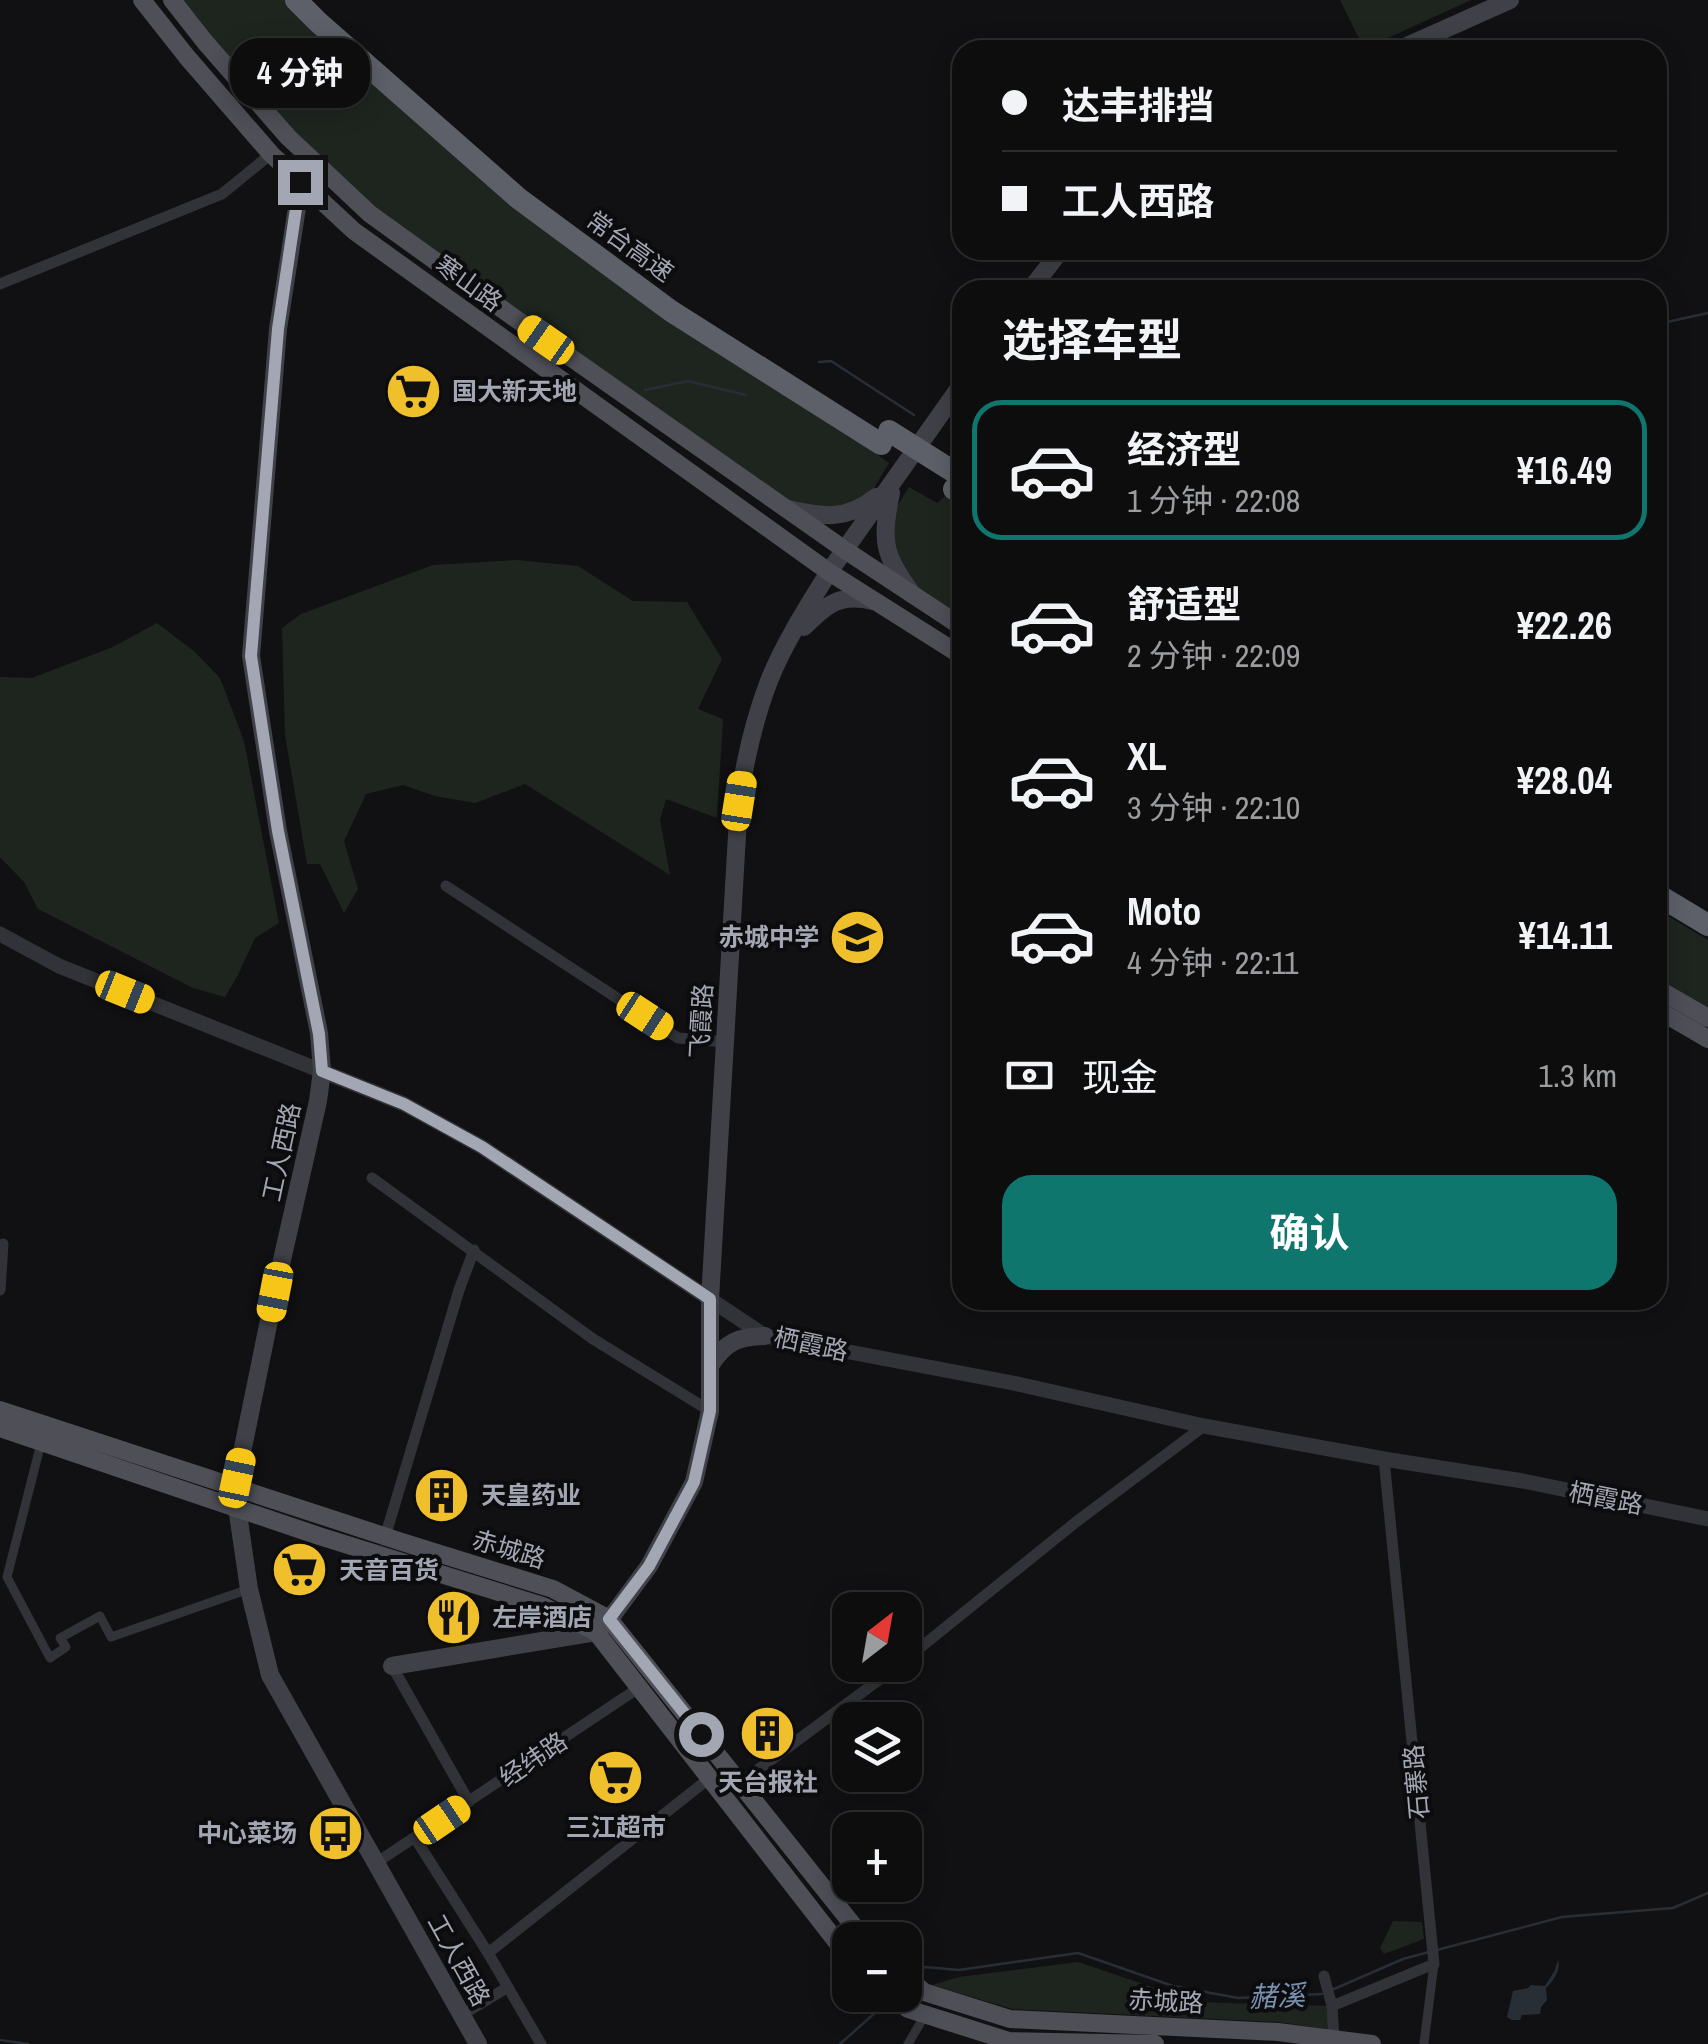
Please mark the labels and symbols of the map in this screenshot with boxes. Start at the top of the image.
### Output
callout: 4 分钟 [230,37,370,107]
route end [278,160,323,205]
street label: 常台高速 [580,203,680,289]
street label: 寒山路 [429,247,509,319]
car [513,311,579,369]
supermarket icon: 国大新天地 [383,361,443,421]
place label: 国大新天地 [452,374,577,408]
car [719,769,759,833]
school or university icon: 赤城中学 [828,907,888,967]
place label: 赤城中学 [719,920,819,954]
car [92,967,158,1017]
street label: 飞霞路 [682,983,720,1059]
car [612,987,678,1045]
street label: 工人西路 [254,1100,308,1204]
car [255,1260,295,1324]
street label: 栖霞路 [771,1320,851,1368]
car [216,1446,258,1510]
building icon: 天皇药业 [412,1465,472,1525]
street label: 栖霞路 [1566,1474,1646,1522]
place label: 天皇药业 [481,1478,581,1512]
street label: 赤城路 [468,1522,550,1576]
supermarket icon: 天音百货 [270,1540,330,1600]
place label: 天音百货 [339,1553,439,1587]
restaurant icon: 左岸酒店 [423,1587,483,1647]
north arrow [832,1592,922,1682]
place label: 左岸酒店 [492,1600,592,1634]
building icon: 天台报社 [738,1703,798,1763]
route start [679,1712,724,1757]
street label: 经纬路 [492,1724,574,1794]
street label: 石寨路 [1396,1743,1436,1821]
supermarket icon: 三江超市 [586,1748,646,1808]
place label: 天台报社 [718,1765,818,1799]
car [409,1791,475,1849]
bus stop icon: 中心菜场 [306,1803,366,1863]
place label: 三江超市 [566,1810,666,1844]
place label: 中心菜场 [197,1816,297,1850]
street label: 工人西路 [420,1908,498,2012]
water label: 赭溪 [1248,1976,1309,2016]
street label: 赤城路 [1128,1982,1204,2020]

